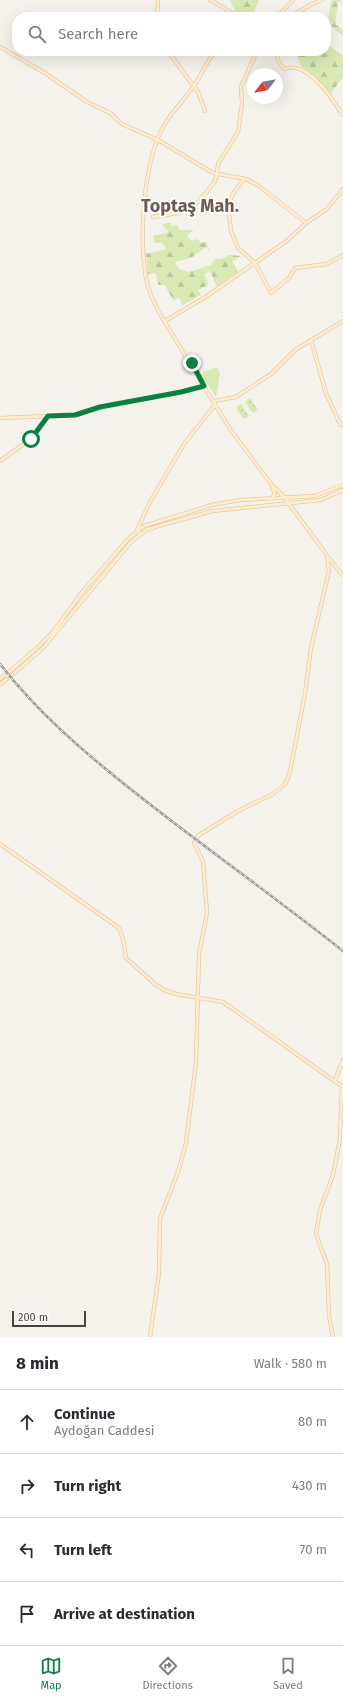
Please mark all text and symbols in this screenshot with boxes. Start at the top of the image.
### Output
search box [12,12,331,56]
icon: search [26,23,48,45]
text: Search here [58,25,138,43]
north arrow [247,68,283,104]
district label: Toptaş Mah. [141,195,239,217]
route end [183,354,201,372]
route start [22,430,40,448]
scale bar [12,1309,86,1328]
text: 200 m [18,1311,48,1324]
text: 8 min [16,1353,59,1374]
text: Walk · 580 m [254,1356,327,1371]
text: Continue [54,1405,115,1423]
icon: ahead [16,1411,38,1433]
text: 80 m [298,1414,327,1429]
text: Aydoğan Caddesi [54,1423,154,1438]
icon: right [16,1475,38,1497]
text: Turn right [54,1477,121,1495]
text: 430 m [292,1478,327,1493]
icon: left [16,1539,38,1561]
text: Turn left [54,1541,112,1559]
text: 70 m [300,1542,327,1557]
icon: arrive [16,1603,38,1625]
text: Arrive at destination [54,1605,195,1623]
tab: Map [40,1655,62,1692]
tab: Directions [142,1655,193,1692]
tab: Saved [273,1655,303,1692]

